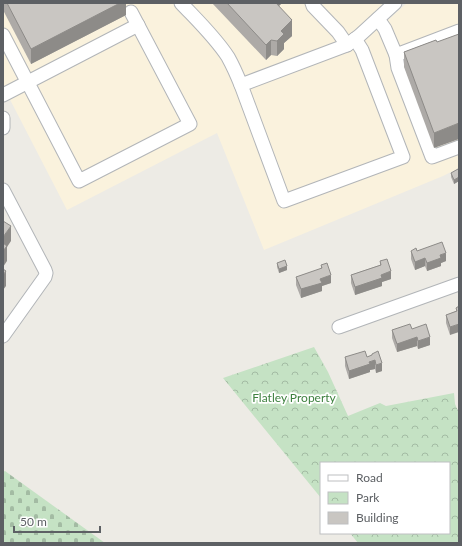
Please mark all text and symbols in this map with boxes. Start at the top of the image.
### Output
park label: Flatley Property [252,390,337,405]
legend [320,462,450,534]
text: Road [356,470,383,485]
text: Park [356,490,380,505]
scale bar [14,508,100,534]
text: Building [356,510,399,525]
text: 50 m [20,514,47,529]

